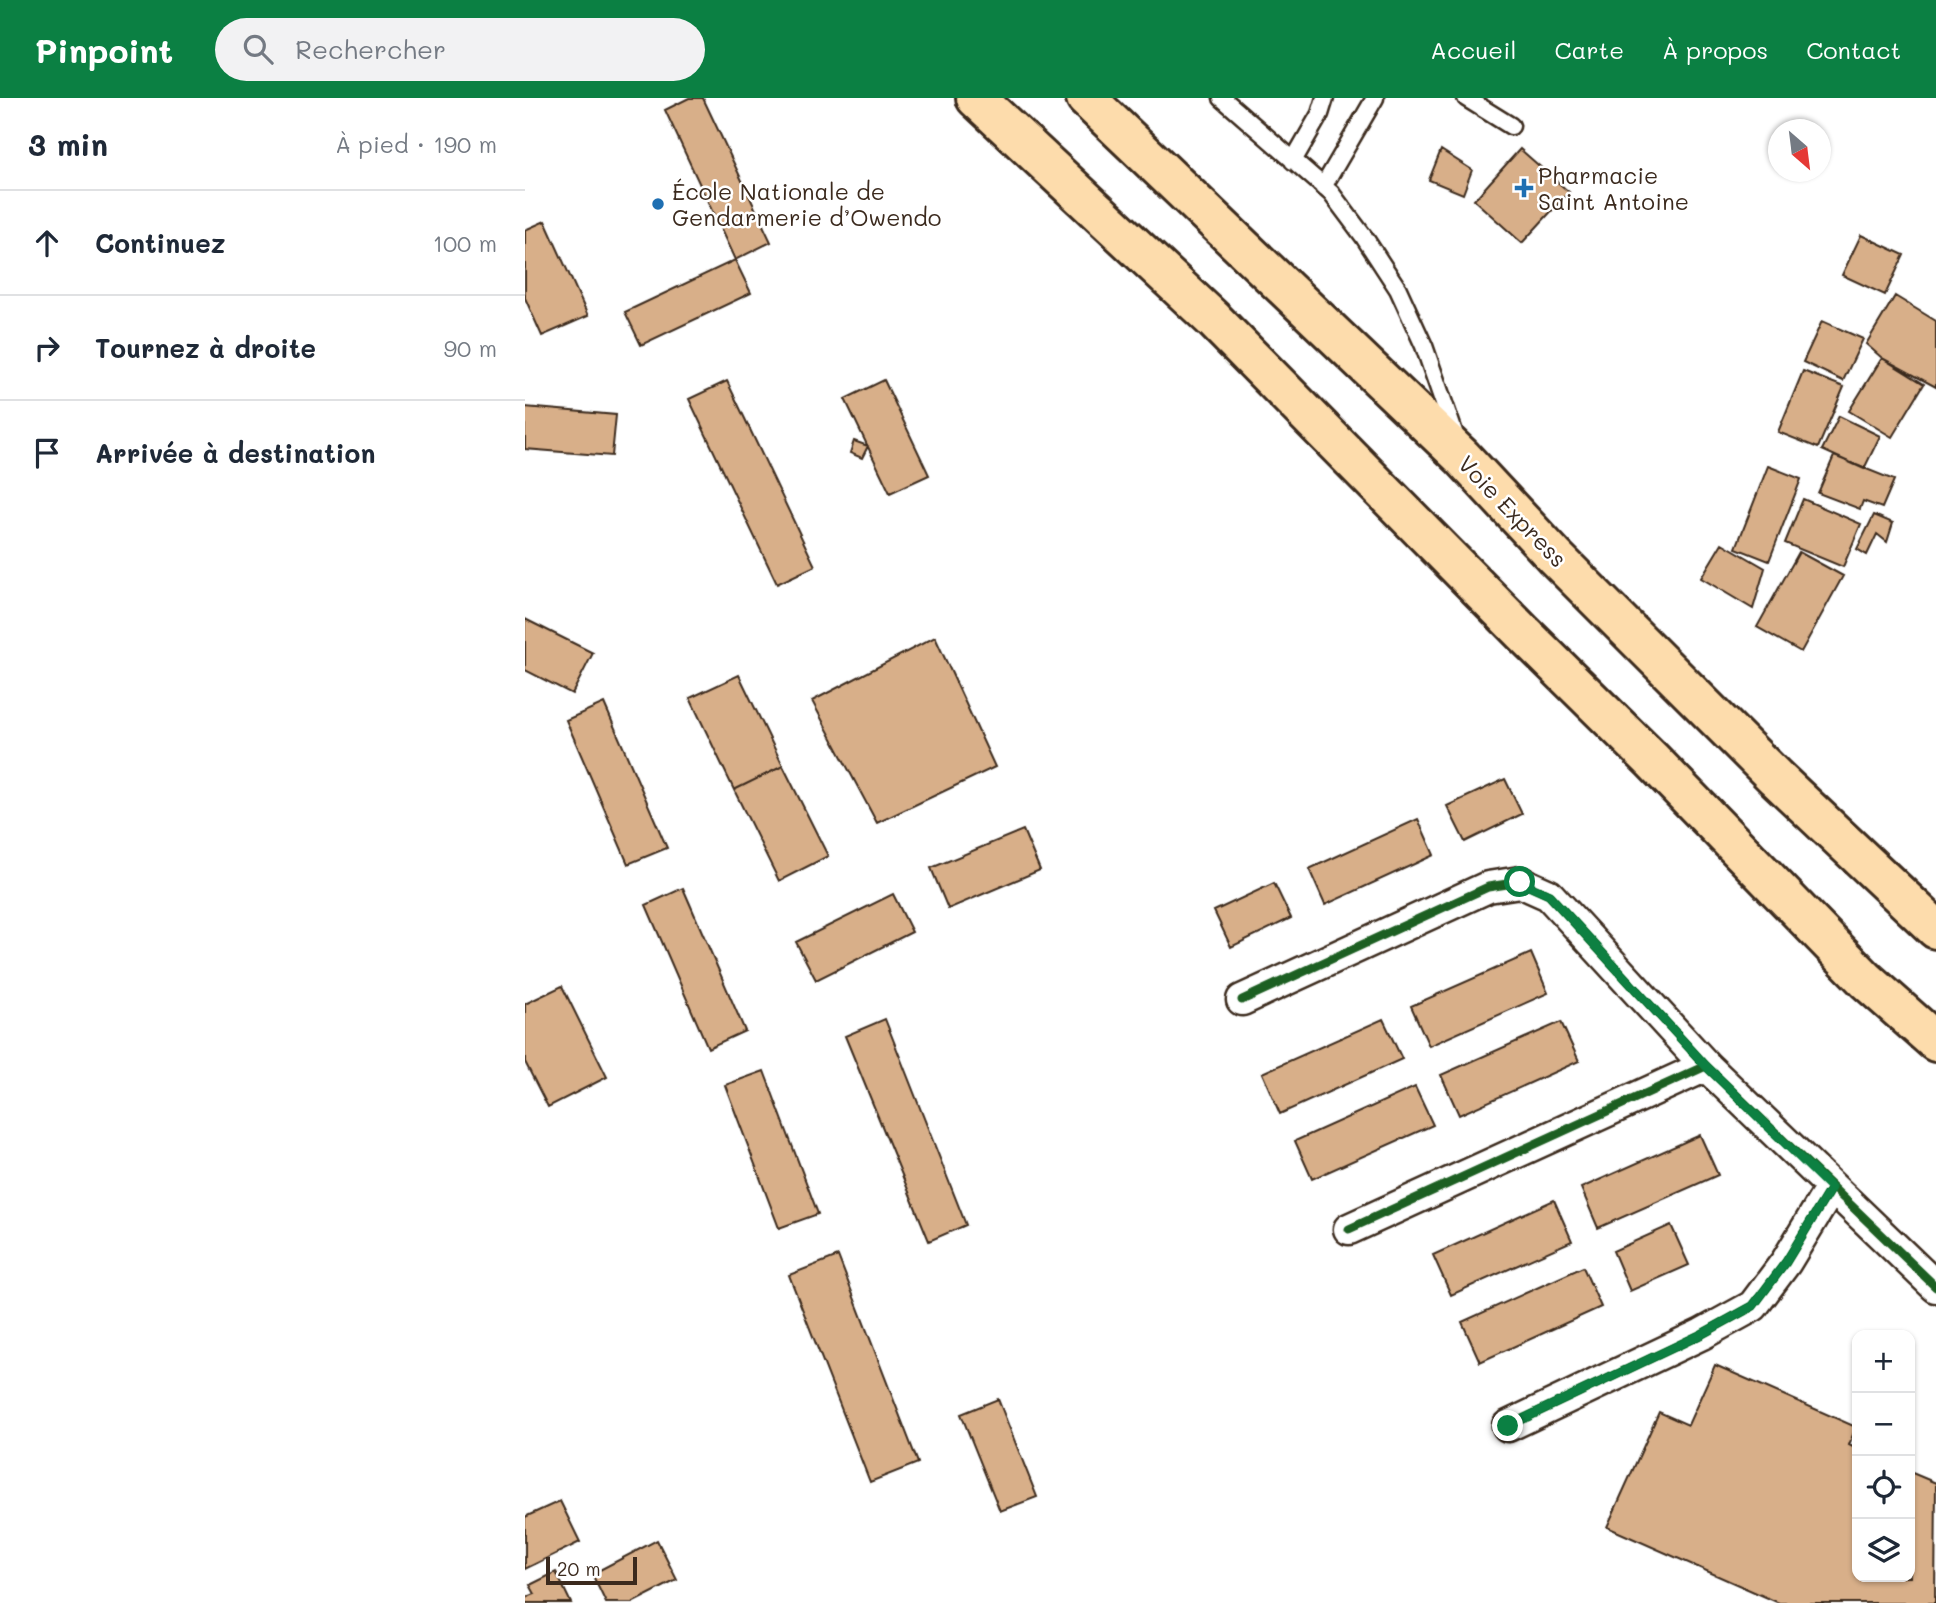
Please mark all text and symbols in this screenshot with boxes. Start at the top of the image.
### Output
search box [215,18,705,81]
text: Pinpoint [35,28,173,71]
icon: search [239,30,277,68]
text: Rechercher [295,32,446,66]
text: Accueil [1430,34,1516,65]
text: Carte [1554,34,1624,65]
text: À propos [1662,34,1768,65]
text: Contact [1806,34,1901,65]
north arrow [1768,119,1831,182]
text: 3 min [28,124,108,164]
text: À pied · 190 m [335,129,497,159]
place label: Pharmacie Saint Antoine [1538,160,1689,216]
place label: École Nationale de Gendarmerie d’Owendo [672,176,941,232]
marker: Pharmacie Saint Antoine [1516,180,1532,196]
marker: École Nationale de Gendarmerie d’Owendo [650,196,666,212]
icon: ahead [28,224,66,262]
text: Continuez [95,226,225,260]
text: 100 m [433,228,497,258]
icon: right [28,329,66,367]
text: Tournez à droite [95,331,316,365]
text: 90 m [444,333,497,363]
icon: arrive [28,434,66,472]
text: Arrivée à destination [95,436,375,470]
street label: Voie Express [1452,449,1574,573]
route start [1504,866,1535,897]
map controls [1852,1330,1915,1582]
button: + [1852,1330,1915,1393]
button: − [1852,1393,1915,1456]
route end [1492,1410,1523,1441]
button: locate [1852,1456,1915,1519]
button: layers [1852,1519,1915,1582]
scale bar [546,1554,637,1586]
text: 20 m [557,1556,601,1581]

